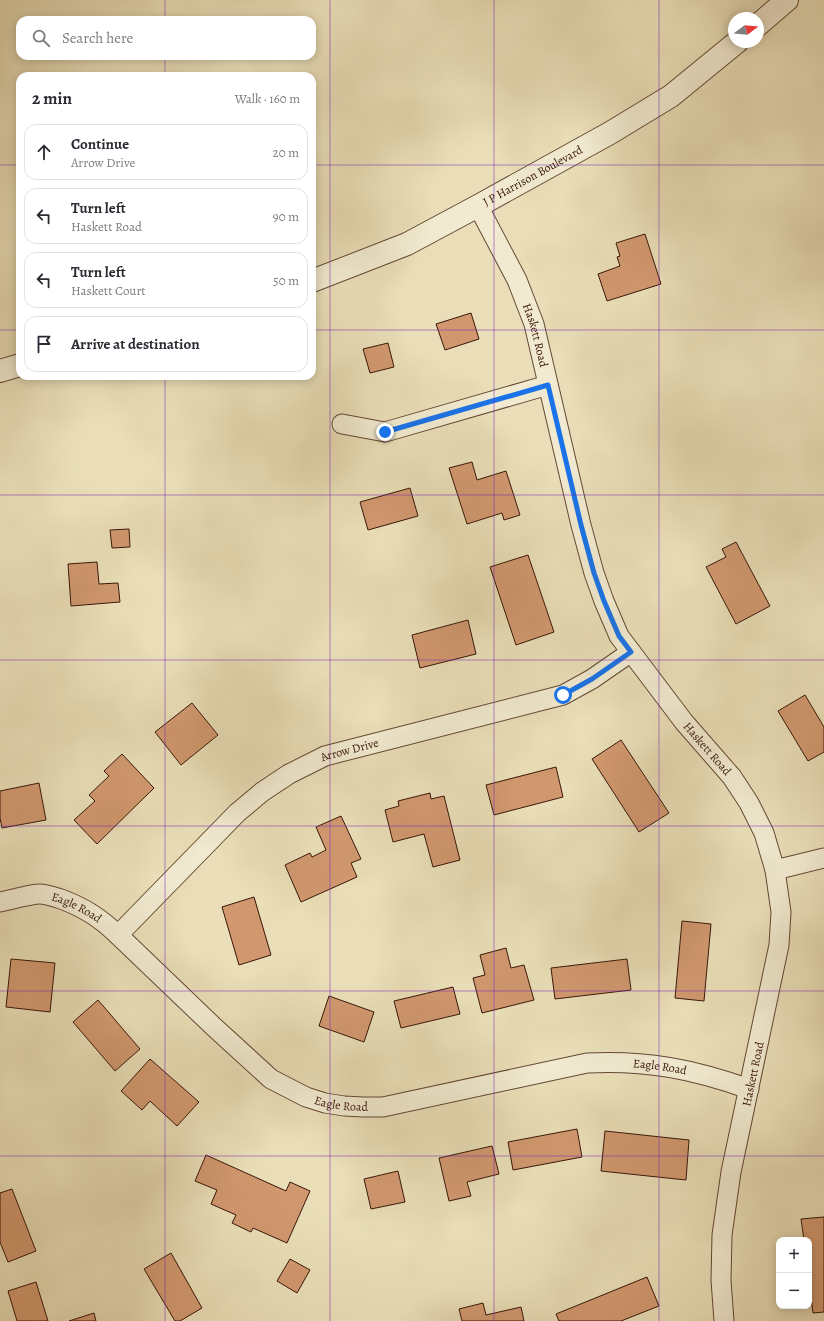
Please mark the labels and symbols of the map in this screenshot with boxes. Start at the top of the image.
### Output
north arrow [728,12,764,48]
street label: J P Harrison Boulevard [480,141,586,210]
street label: Haskett Road [519,301,552,369]
route end [376,423,394,441]
route start [554,686,572,704]
street label: Haskett Road [680,719,735,779]
street label: Arrow Drive [316,735,380,766]
street label: Eagle Road [50,889,105,927]
street label: Haskett Road [738,1040,768,1108]
street label: Eagle Road [633,1055,689,1079]
street label: Eagle Road [312,1092,369,1115]

